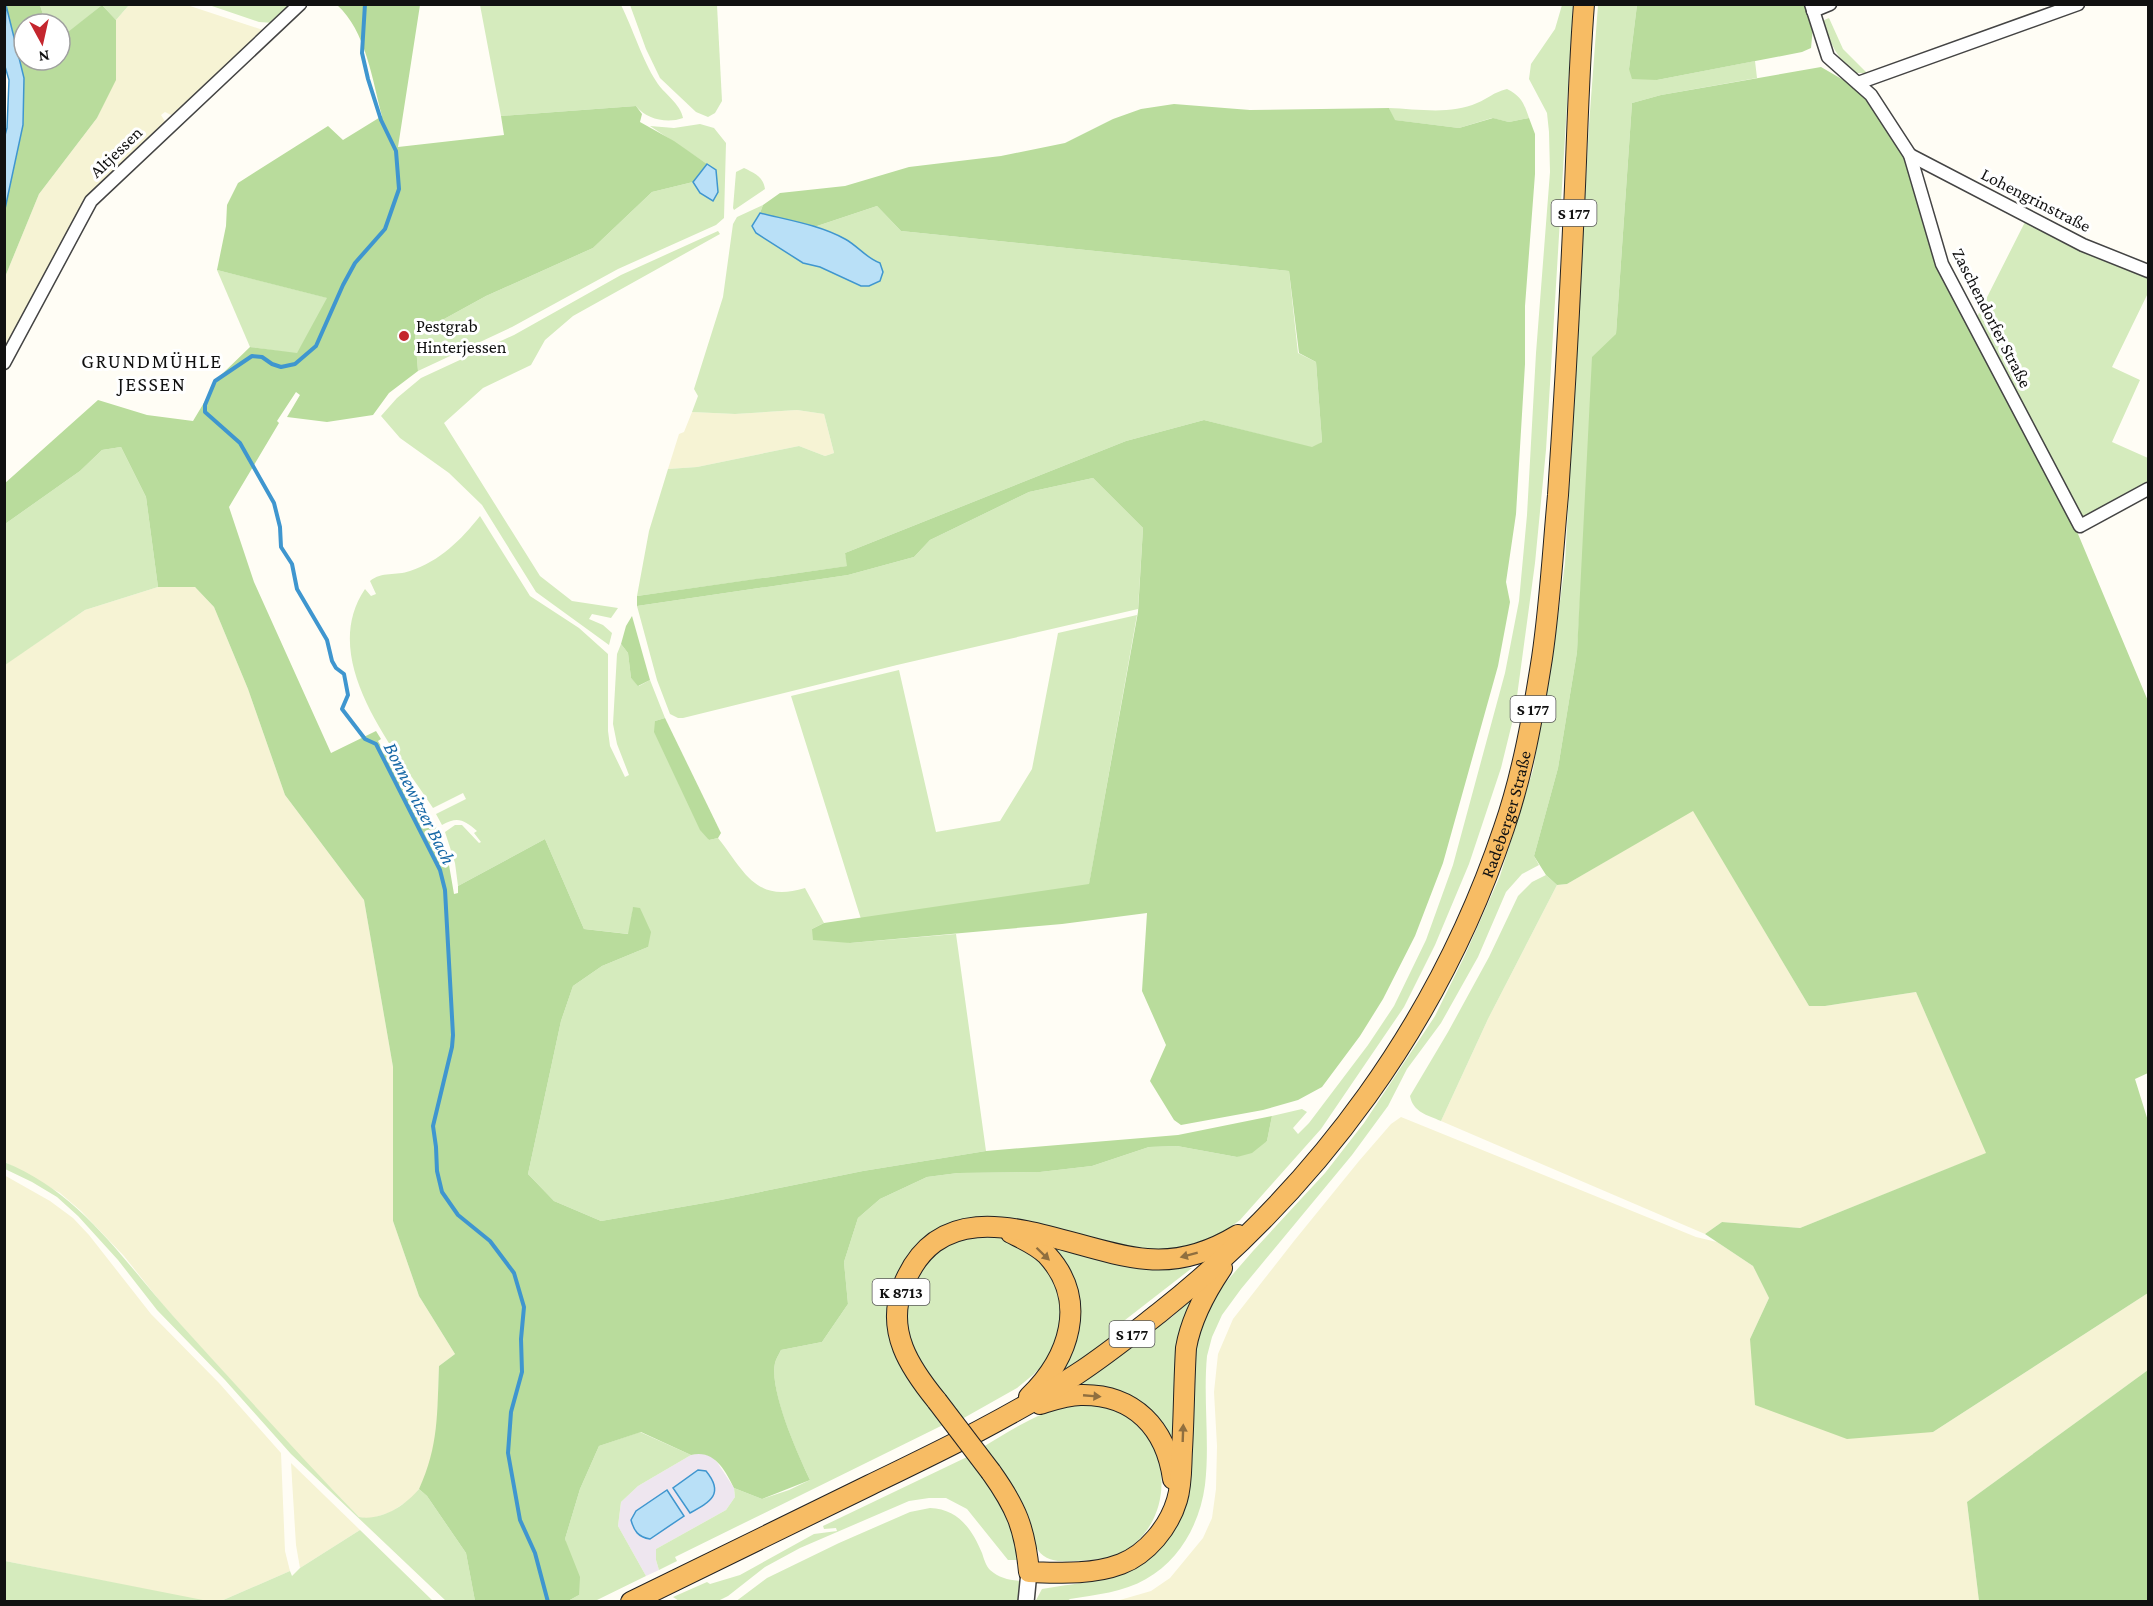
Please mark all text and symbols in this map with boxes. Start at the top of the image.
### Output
north arrow [12,12,72,72]
text: N [37,47,51,66]
street label: Altjessen [86,122,147,182]
street label: Lohengrinstraße [1978,164,2094,236]
road number: S 177 [1552,200,1596,226]
street label: Zaschendorfer Straße [1948,245,2036,391]
place label: Pestgrab Hinterjessen [416,316,507,358]
marker: Pestgrab Hinterjessen [397,329,411,343]
district label: GRUNDMÜHLE JESSEN [81,350,223,396]
road number: S 177 [1510,696,1556,722]
water label: Bonnewitzer Bach [380,738,460,868]
street label: Radeberger Straße [1477,749,1535,880]
one-way arrow [1036,1247,1051,1261]
one-way arrow [1180,1251,1198,1261]
road number: K 8713 [872,1279,930,1305]
road number: S 177 [1110,1321,1154,1347]
one-way arrow [1082,1391,1101,1401]
one-way arrow [1178,1424,1187,1443]

